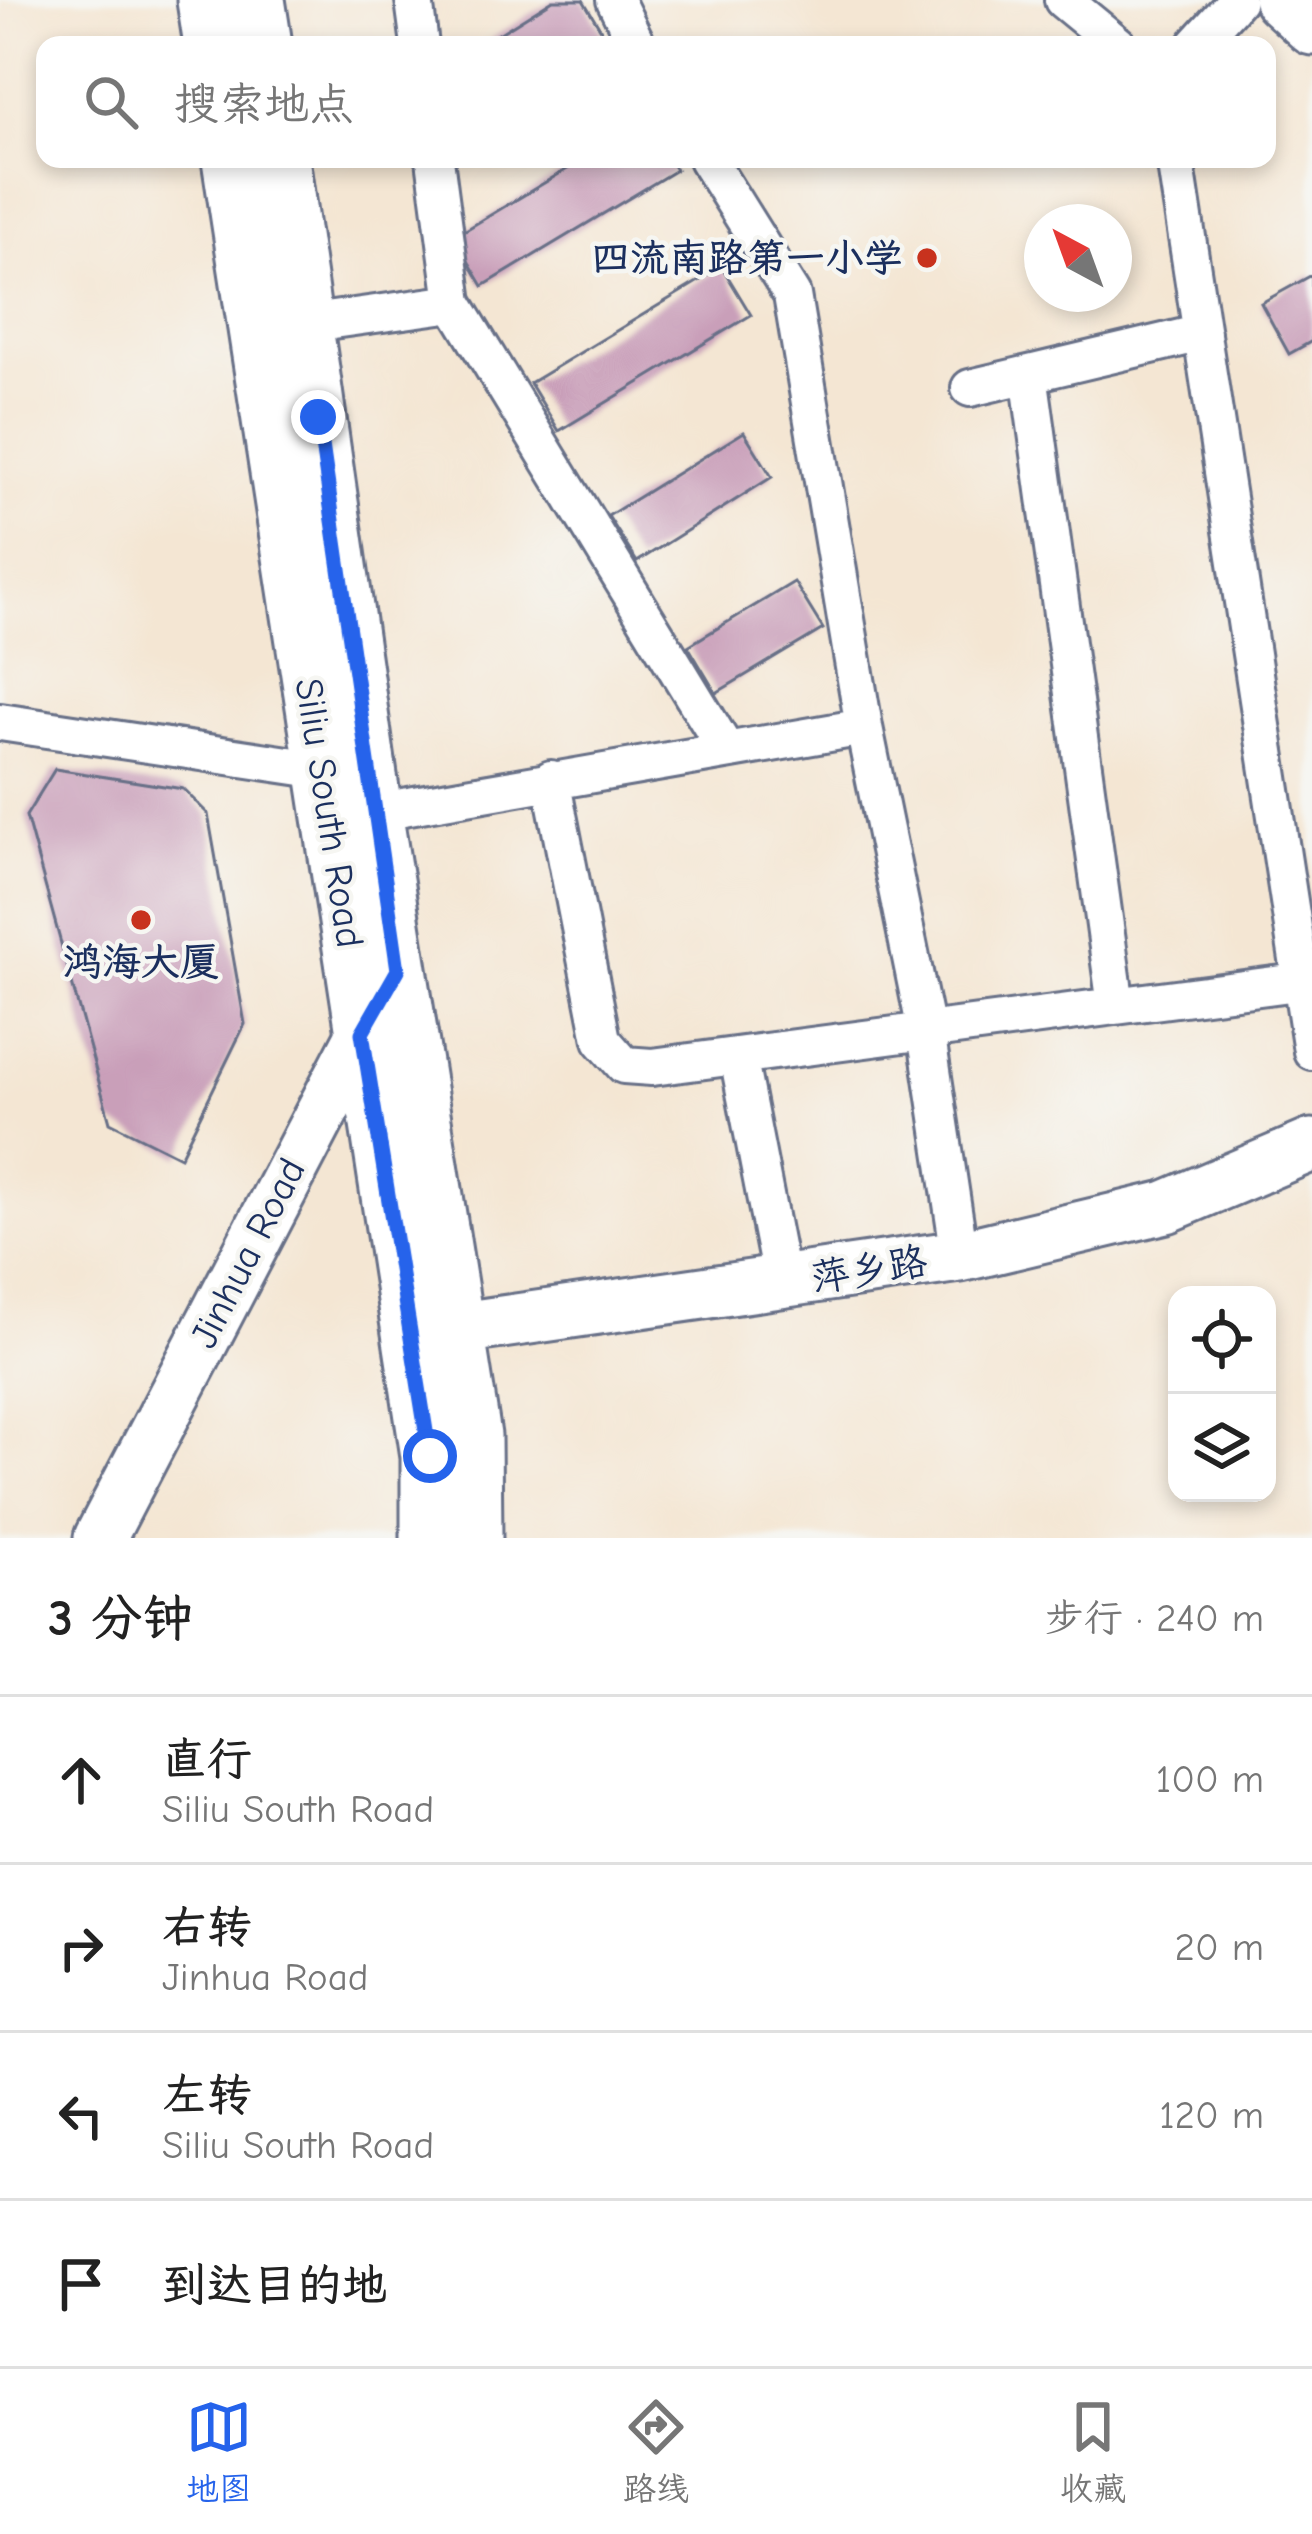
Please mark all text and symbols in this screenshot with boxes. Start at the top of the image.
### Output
search box [36,36,1276,168]
icon: search [78,69,144,135]
text: 搜索地点 [174,78,354,130]
north arrow [1024,204,1132,312]
place label: 四流南路第一小学 [591,236,903,281]
marker: 四流南路第一小学 [914,245,940,271]
route end [291,390,345,444]
street label: Siliu South Road [285,675,373,951]
marker: 鸿海大厦 [128,907,154,933]
place label: 鸿海大厦 [63,940,219,985]
street label: Jinhua Road [181,1151,315,1355]
street label: 萍乡路 [808,1239,930,1301]
map controls [1168,1286,1276,1502]
button: locate [1168,1286,1276,1394]
button: layers [1168,1394,1276,1502]
route start [403,1429,457,1483]
text: 3 分钟 [48,1589,193,1648]
text: 步行 · 240 m [1045,1596,1264,1641]
text: 直行 [162,1733,252,1785]
icon: ahead [48,1747,114,1813]
text: 100 m [1156,1757,1264,1802]
text: Siliu South Road [162,1787,434,1832]
text: 右转 [162,1901,252,1953]
icon: right [48,1915,114,1981]
text: 20 m [1175,1925,1264,1970]
text: Jinhua Road [162,1955,368,2000]
text: 左转 [162,2069,252,2121]
icon: left [48,2083,114,2149]
text: 120 m [1159,2093,1264,2138]
text: Siliu South Road [162,2123,434,2168]
icon: arrive [48,2251,114,2317]
text: 到达目的地 [162,2259,387,2311]
tab: 地图 [186,2394,252,2509]
tab: 路线 [623,2394,689,2509]
tab: 收藏 [1060,2394,1126,2509]

